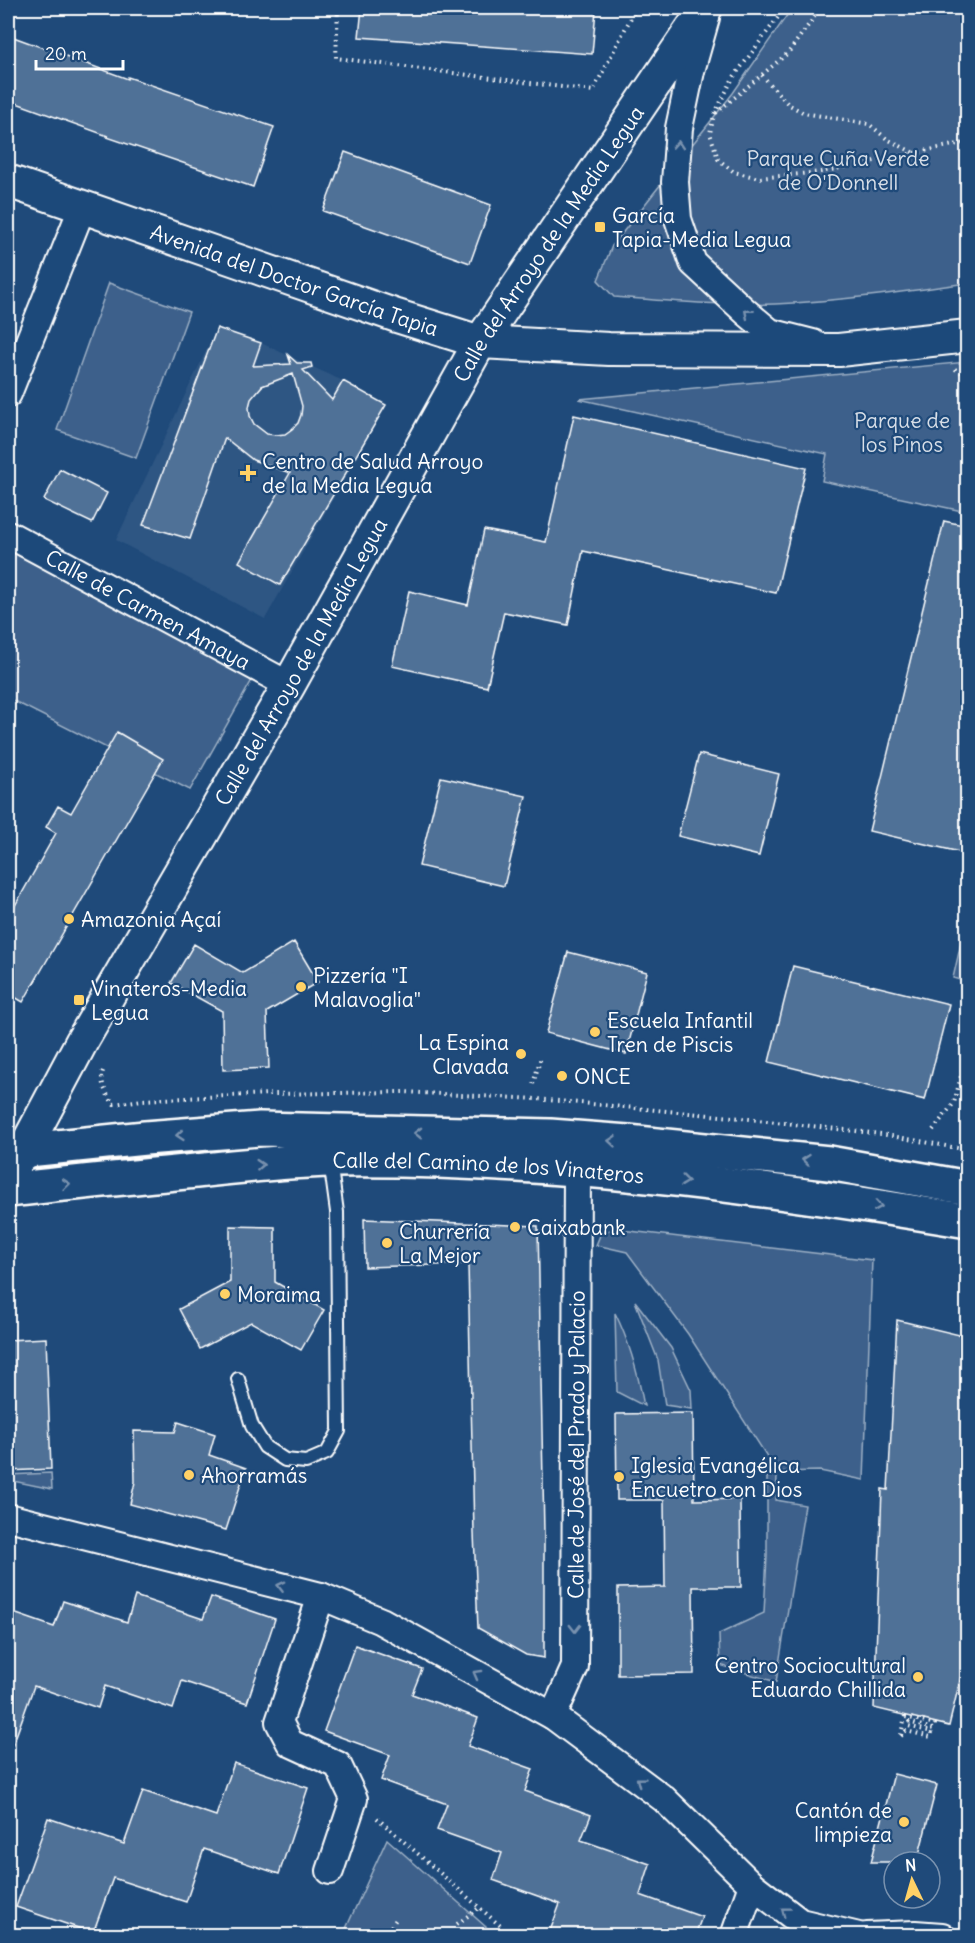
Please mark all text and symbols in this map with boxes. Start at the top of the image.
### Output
scale bar [36,33,123,71]
text: 20 m [45,42,87,65]
street label: Calle del Arroyo de la Media Legua [447,100,650,387]
one-way arrow [671,140,684,149]
park label: Parque Cuña Verde de O'Donnell [747,145,929,196]
place label: García Tapia-Media Legua [612,202,791,253]
street label: Avenida del Doctor García Tapia [147,218,442,342]
marker: García Tapia-Media Legua [593,220,607,234]
one-way arrow [744,309,755,320]
park label: Parque de los Pinos [854,407,950,458]
place label: Centro de Salud Arroyo de la Media Legua [262,448,483,499]
marker: Centro de Salud Arroyo de la Media Legua [239,464,257,482]
street label: Calle del Arroyo de la Media Legua [208,513,393,810]
street label: Calle de Carmen Amaya [41,543,255,675]
place label: Amazonia Açaí [81,906,221,933]
marker: Amazonia Açaí [62,912,76,926]
place label: Pizzería "I Malavoglia" [313,962,421,1013]
place label: Vinateros-Media Legua [91,975,247,1026]
marker: Pizzería "I Malavoglia" [294,980,308,994]
marker: Vinateros-Media Legua [72,993,86,1007]
place label: Escuela Infantil Tren de Piscis [607,1007,753,1058]
marker: Escuela Infantil Tren de Piscis [588,1025,602,1039]
place label: La Espina Clavada [418,1029,509,1080]
marker: La Espina Clavada [514,1047,528,1061]
place label: ONCE [574,1063,631,1090]
marker: ONCE [555,1069,569,1083]
one-way arrow [413,1127,422,1139]
one-way arrow [176,1128,185,1141]
one-way arrow [608,1134,617,1147]
street label: Calle del Camino de los Vinateros [332,1146,645,1189]
one-way arrow [802,1155,811,1167]
one-way arrow [255,1159,264,1172]
one-way arrow [680,1174,689,1186]
one-way arrow [61,1178,70,1190]
one-way arrow [873,1199,883,1212]
place label: Caixabank [527,1214,626,1241]
place label: Churrería La Mejor [399,1218,490,1269]
marker: Caixabank [508,1220,522,1234]
marker: Churrería La Mejor [380,1236,394,1250]
place label: Moraima [237,1281,321,1308]
marker: Moraima [218,1287,232,1301]
street label: Calle de José del Prado y Palacio [562,1290,590,1599]
place label: Iglesia Evangélica Encuetro con Dios [631,1452,802,1503]
place label: Ahorramás [201,1462,307,1489]
marker: Ahorramás [182,1468,196,1482]
marker: Iglesia Evangélica Encuetro con Dios [612,1470,626,1484]
one-way arrow [276,1581,286,1594]
one-way arrow [569,1623,581,1632]
place label: Centro Sociocultural Eduardo Chillida [714,1652,906,1703]
one-way arrow [473,1670,483,1681]
marker: Centro Sociocultural Eduardo Chillida [911,1670,925,1684]
one-way arrow [635,1777,646,1788]
place label: Cantón de limpieza [795,1797,892,1848]
marker: Cantón de limpieza [897,1815,911,1829]
north arrow [882,1850,942,1910]
text: N [904,1855,917,1876]
one-way arrow [781,1907,792,1918]

